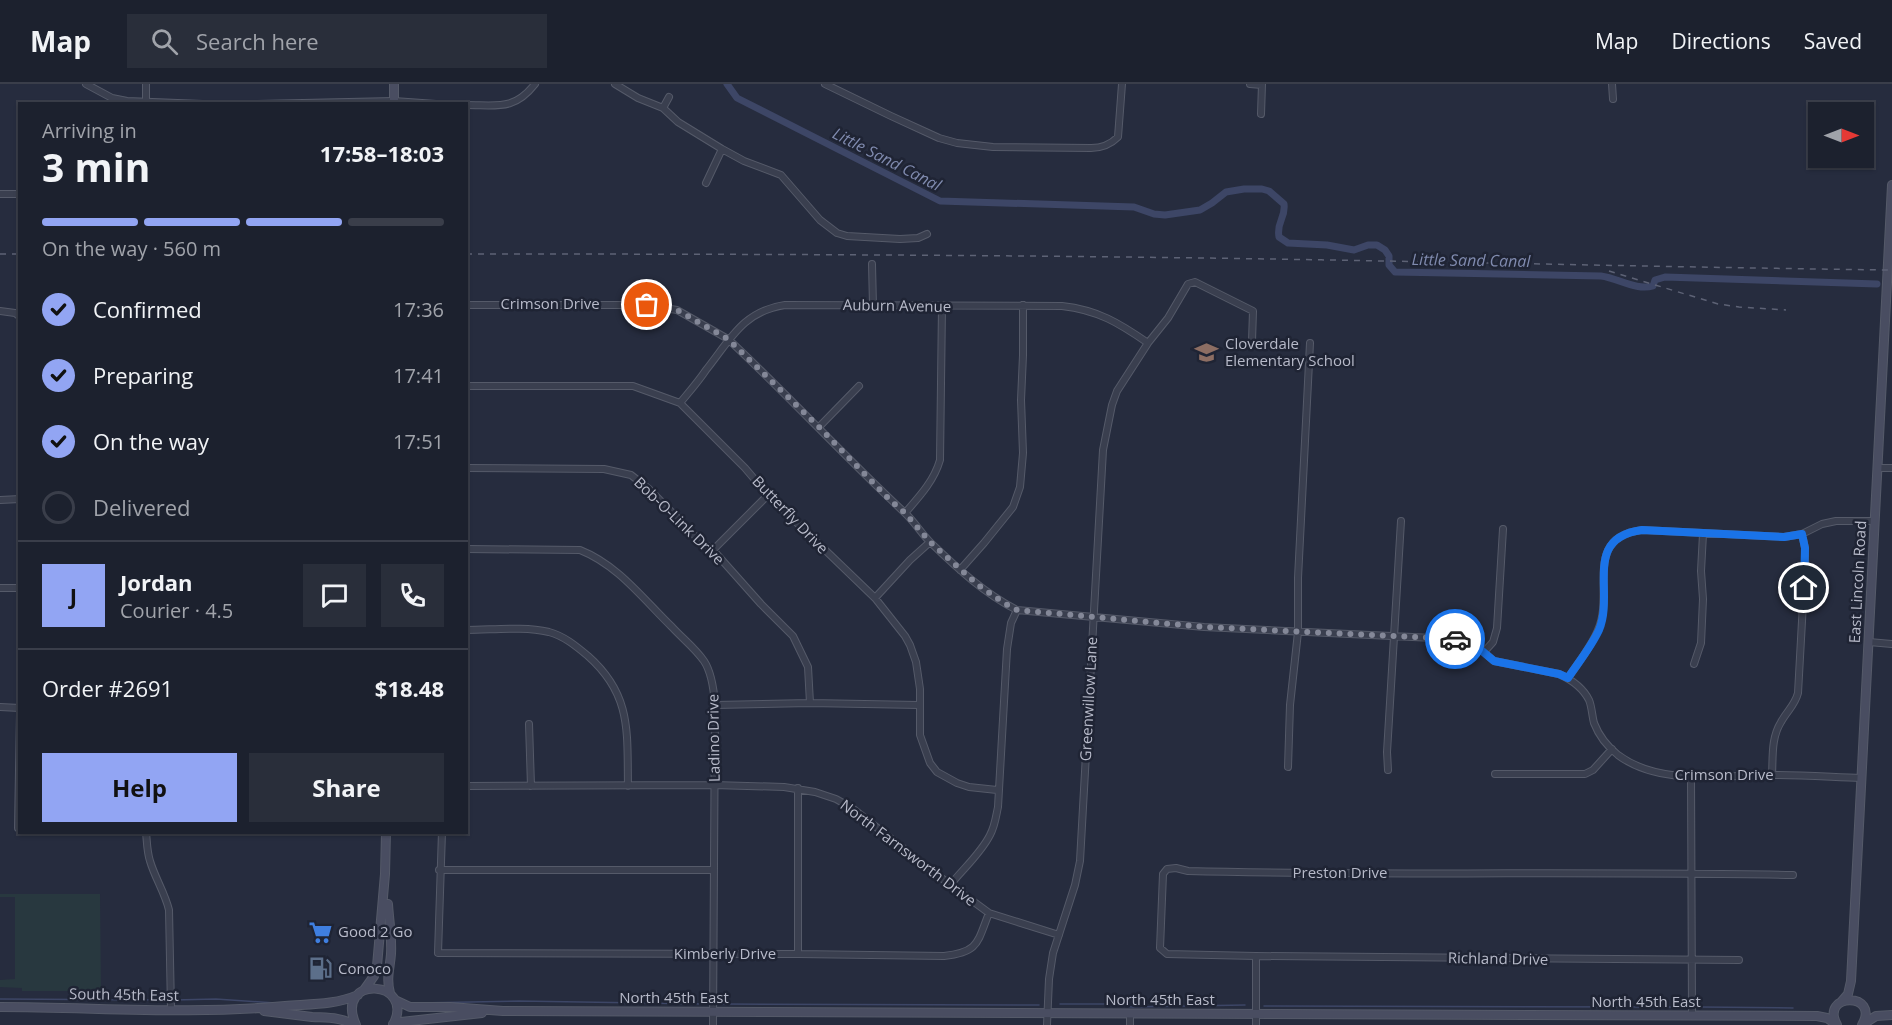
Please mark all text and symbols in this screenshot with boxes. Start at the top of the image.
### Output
search box [127,14,547,68]
text: Map [30,22,91,60]
icon: search [148,25,181,58]
text: Search here [196,26,319,56]
text: Map [1595,27,1638,55]
text: Directions [1671,27,1771,55]
text: Saved [1804,27,1862,55]
north arrow [1808,102,1874,168]
map controls [1808,102,1874,168]
text: Arriving in [42,117,137,144]
water label: Little Sand Canal [829,122,946,196]
text: 17:58–18:03 [320,138,444,168]
text: 3 min [42,140,150,193]
text: On the way · 560 m [42,235,221,262]
water label: Little Sand Canal [1411,248,1532,272]
pin [621,279,672,330]
icon: bag [630,288,663,321]
icon: check [42,293,75,326]
street label: Crimson Drive [500,293,600,313]
text: Confirmed [93,294,202,324]
street label: Auburn Avenue [843,294,951,316]
text: 17:36 [393,296,444,323]
place label: Cloverdale Elementary School [1225,333,1355,370]
school or university icon: Cloverdale Elementary School [1194,340,1220,366]
icon: check [42,359,75,392]
text: Preparing [93,360,193,390]
text: 17:41 [393,362,444,389]
icon: check [42,425,75,458]
text: On the way [93,426,209,456]
text: 17:51 [393,428,444,455]
street label: Butterfly Drive [748,471,833,558]
street label: Bob-O-Link Drive [630,472,729,569]
text: Delivered [93,492,191,522]
street label: East Lincoln Road [1844,520,1870,644]
pin [1778,562,1829,613]
button: chat [303,564,366,627]
button: phone [381,564,444,627]
text: Jordan [120,567,193,597]
icon: home [1787,571,1820,604]
text: J [70,580,77,610]
text: Courier · 4.5 [120,597,233,624]
courier [1425,609,1485,669]
icon: car [1439,623,1472,656]
street label: Greenwillow Lane [1075,636,1101,762]
text: Order #2691 [42,673,173,703]
text: $18.48 [375,673,444,703]
street label: Ladino Drive [702,694,724,782]
button: Help [42,753,237,822]
button: Share [249,753,444,822]
street label: Crimson Drive [1674,764,1774,784]
street label: North Farnsworth Drive [837,794,981,910]
street label: Preston Drive [1293,862,1387,882]
supermarket icon: Good 2 Go [307,919,333,945]
place label: Good 2 Go [338,921,412,941]
street label: Kimberly Drive [674,943,776,963]
street label: Richland Drive [1448,947,1548,969]
fuel station icon: Conoco [307,956,333,982]
place label: Conoco [338,958,391,978]
street label: South 45th East [69,983,179,1005]
street label: North 45th East [619,987,729,1007]
street label: North 45th East [1105,989,1215,1009]
street label: North 45th East [1591,991,1701,1011]

